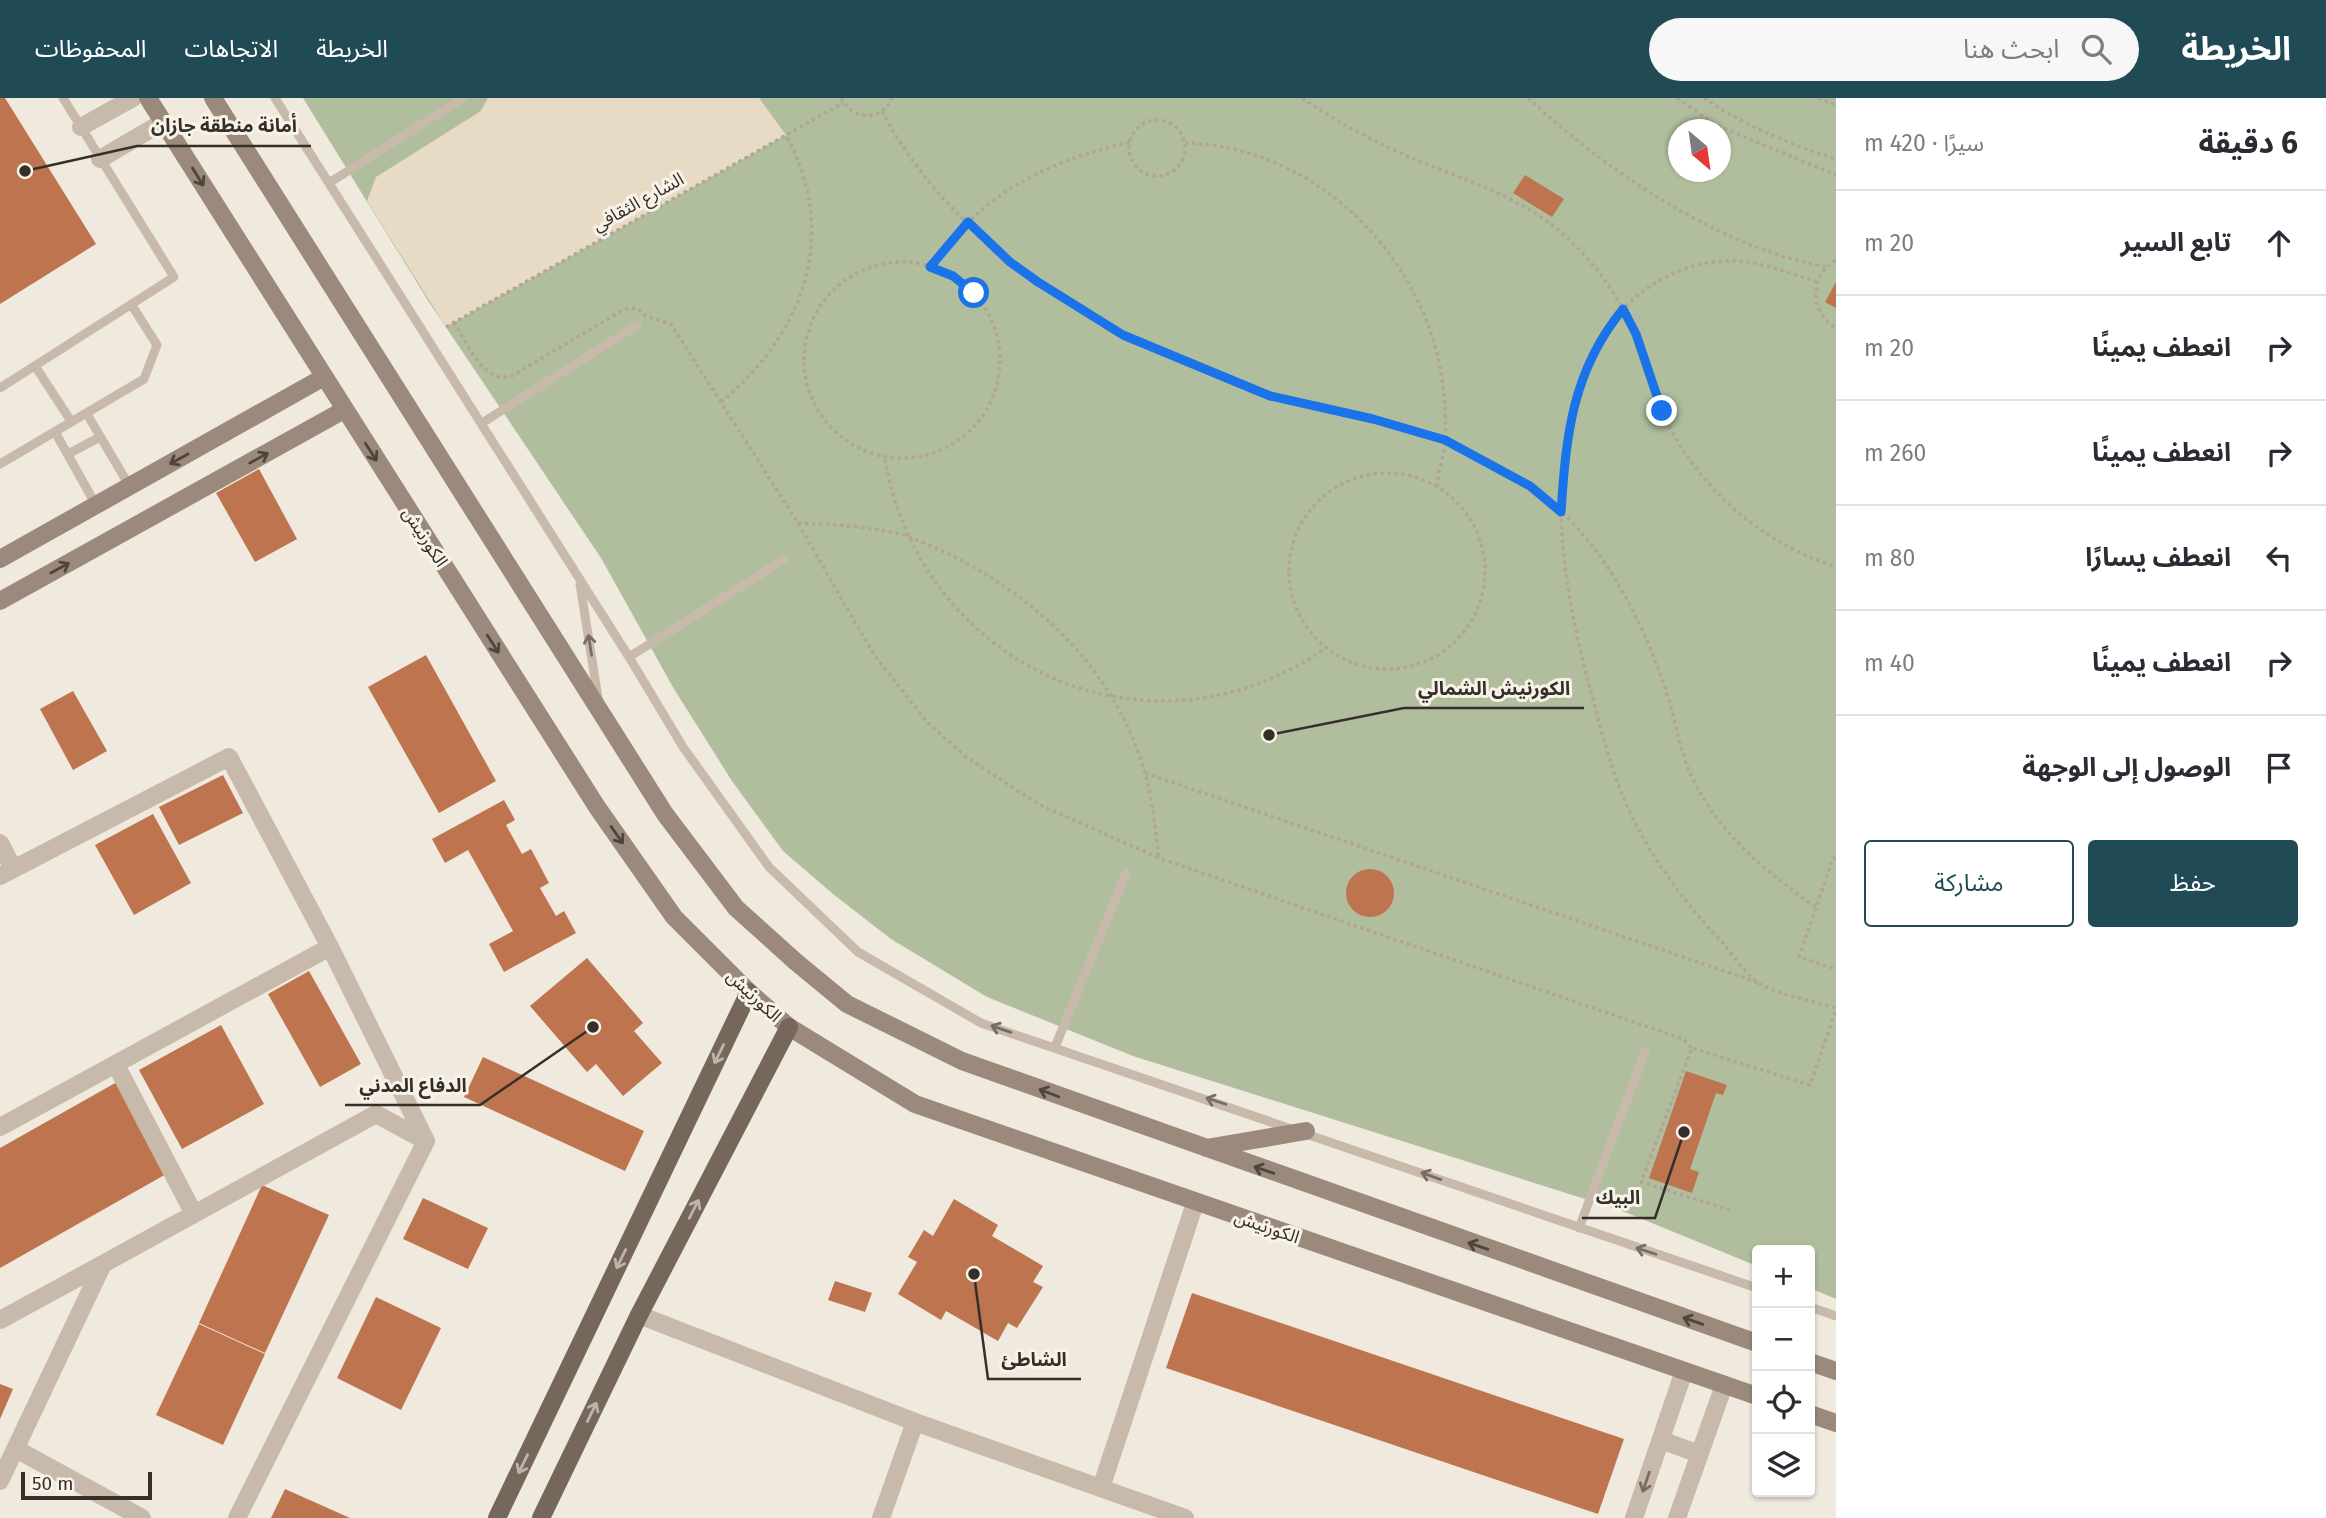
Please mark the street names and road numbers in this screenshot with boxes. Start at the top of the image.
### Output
street label: الشارع الثقافي [588,168,689,239]
street label: الكورنيش [398,503,452,571]
street label: الكورنيش [722,965,786,1027]
street label: الكورنيش [1232,1206,1302,1248]

